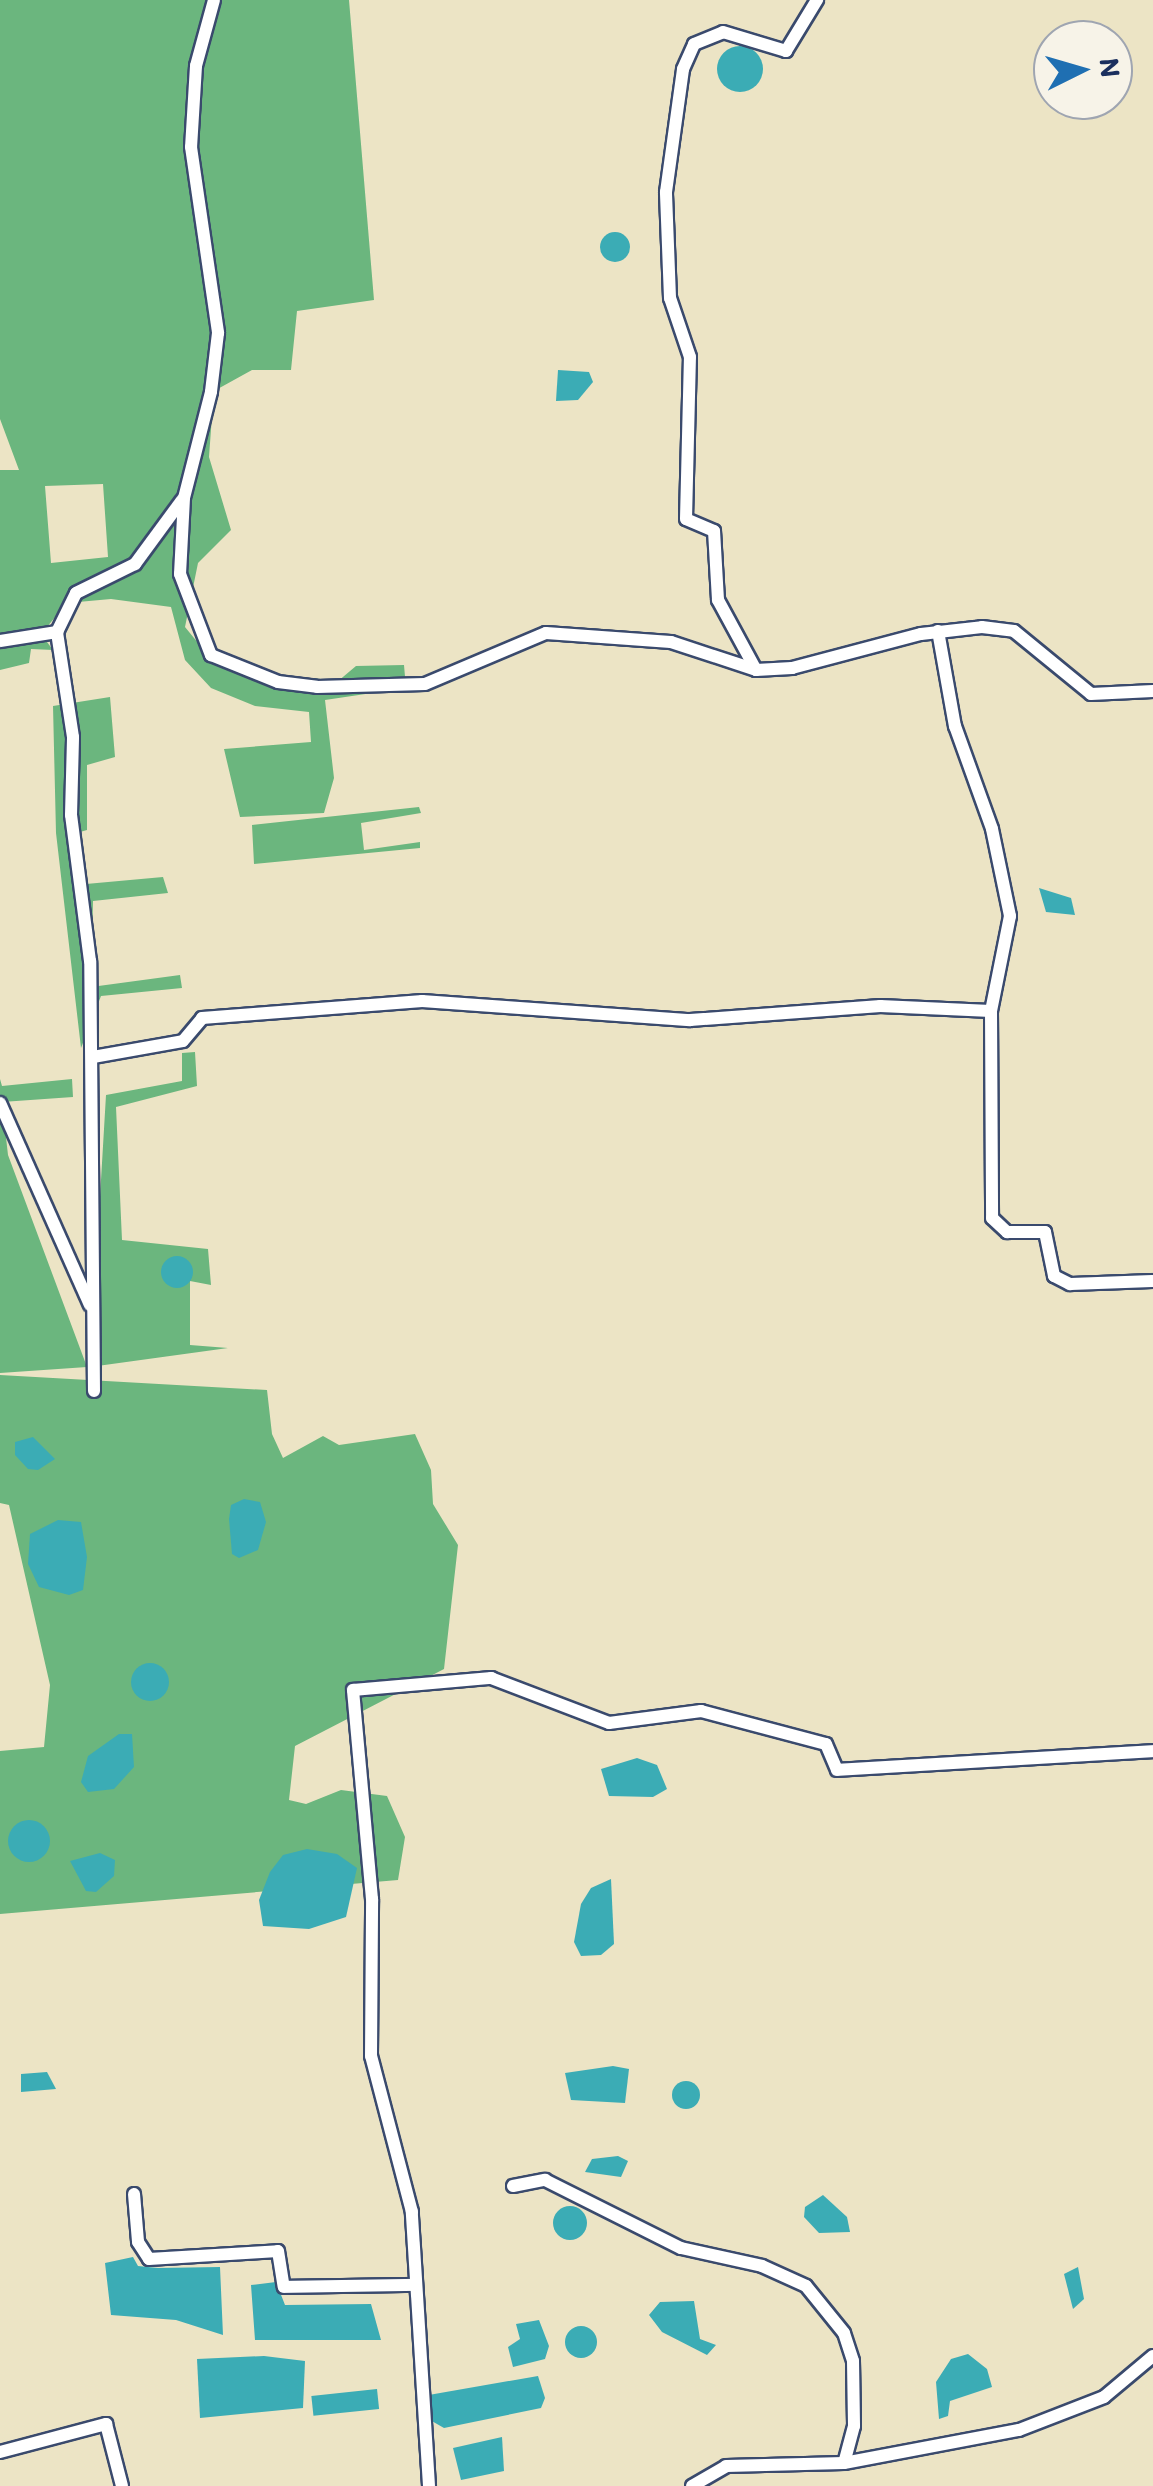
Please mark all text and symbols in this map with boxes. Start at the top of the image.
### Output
north arrow [1033,20,1133,120]
text: N [1093,57,1129,78]

